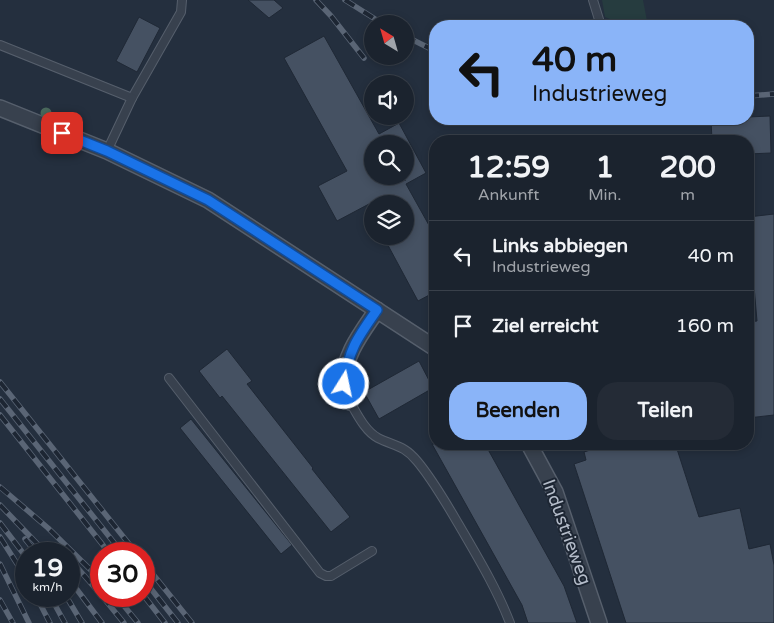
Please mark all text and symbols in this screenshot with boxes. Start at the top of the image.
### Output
north arrow [364,15,414,65]
map controls [364,15,414,245]
text: 40 m [532,39,617,81]
icon: left [449,40,514,105]
button: sound [364,75,414,125]
text: Industrieweg [532,81,667,107]
pin [41,112,83,154]
icon: arrive [48,119,76,147]
button: search [364,135,414,185]
text: 12:59 [467,149,550,186]
text: 1 [595,149,614,186]
text: 200 [659,149,716,186]
text: Ankunft [478,185,539,205]
text: Min. [588,185,621,205]
text: m [680,185,695,205]
button: layers [364,195,414,245]
text: Links abbiegen [492,235,628,257]
icon: left [449,242,477,270]
text: 40 m [688,245,734,267]
text: Industrieweg [492,257,591,277]
icon: arrive [449,312,477,340]
text: Ziel erreicht [492,315,599,337]
text: 160 m [676,315,734,337]
position arrow [317,357,369,409]
button: Beenden [449,382,587,440]
button: Teilen [597,382,734,440]
street label: Industrieweg [538,476,596,588]
speed limit sign: 30 [90,542,155,607]
text: 19 [32,553,63,583]
text: km/h [32,580,63,594]

